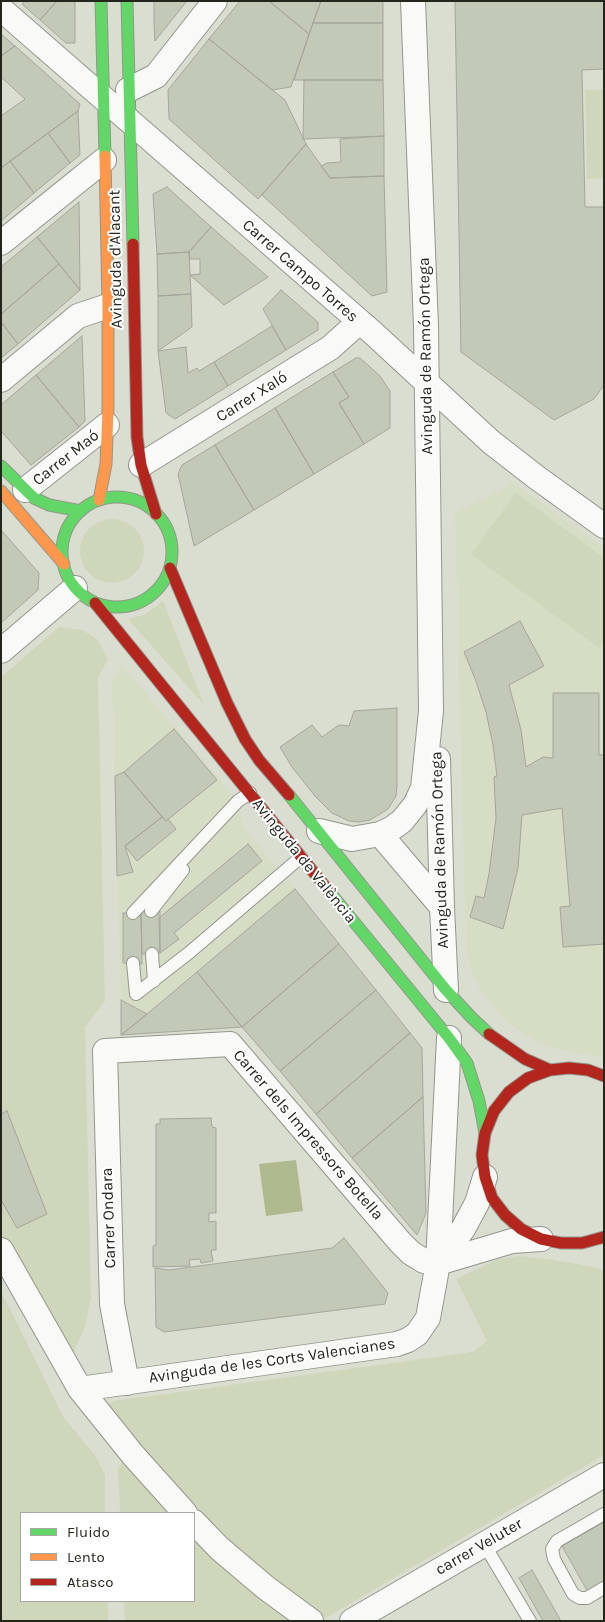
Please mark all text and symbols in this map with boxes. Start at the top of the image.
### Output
street label: Avinguda d'Alacant [105,189,127,329]
street label: Carrer Campo Torres [238,215,362,327]
street label: Avinguda de Ramón Ortega [415,257,437,455]
street label: Carrer Xaló [213,368,291,426]
street label: Carrer Maó [29,426,103,490]
street label: Avinguda de Ramón Ortega [427,751,453,949]
street label: Avinguda de València [248,795,360,927]
street label: Carrer dels Impressors Botella [229,1046,387,1224]
street label: Carrer Ondara [98,1167,120,1269]
street label: Avinguda de les Corts Valencianes [147,1334,397,1388]
legend [20,1512,195,1602]
street label: carrer Veluter [432,1514,526,1580]
text: Fluido [67,1523,110,1541]
text: Lento [67,1548,105,1566]
text: Atasco [67,1573,113,1591]

